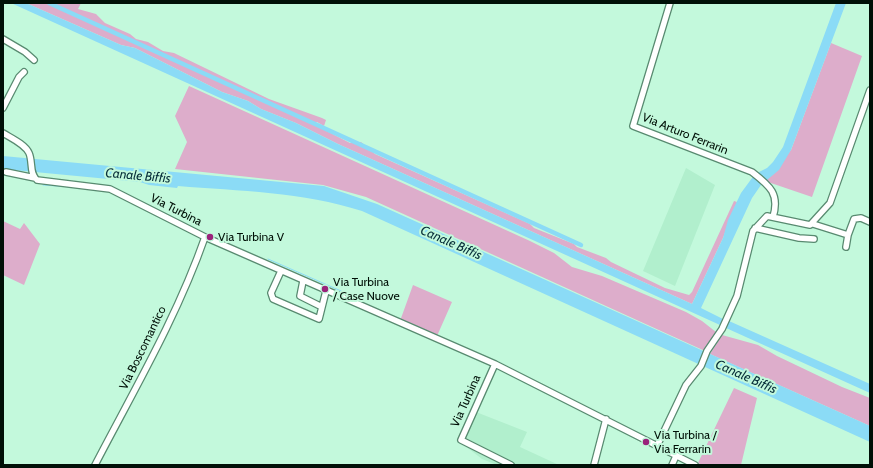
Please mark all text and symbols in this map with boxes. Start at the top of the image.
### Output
street label: Via Arturo Ferrarin [640,110,730,158]
water label: Canale Biffis [105,165,171,187]
street label: Via Turbina [148,191,204,229]
water label: Canale Biffis [418,223,484,263]
place label: Via Turbina V [218,230,284,244]
marker: Via Turbina V [205,232,215,242]
place label: Via Turbina / Case Nuove [333,275,400,303]
marker: Via Turbina / Case Nuove [320,284,330,294]
street label: Via Boscomantico [117,304,169,392]
water label: Canale Biffis [713,357,779,397]
street label: Via Turbina [448,373,484,429]
place label: Via Turbina / Via Ferrarin [654,428,717,456]
marker: Via Turbina / Via Ferrarin [641,437,651,447]

